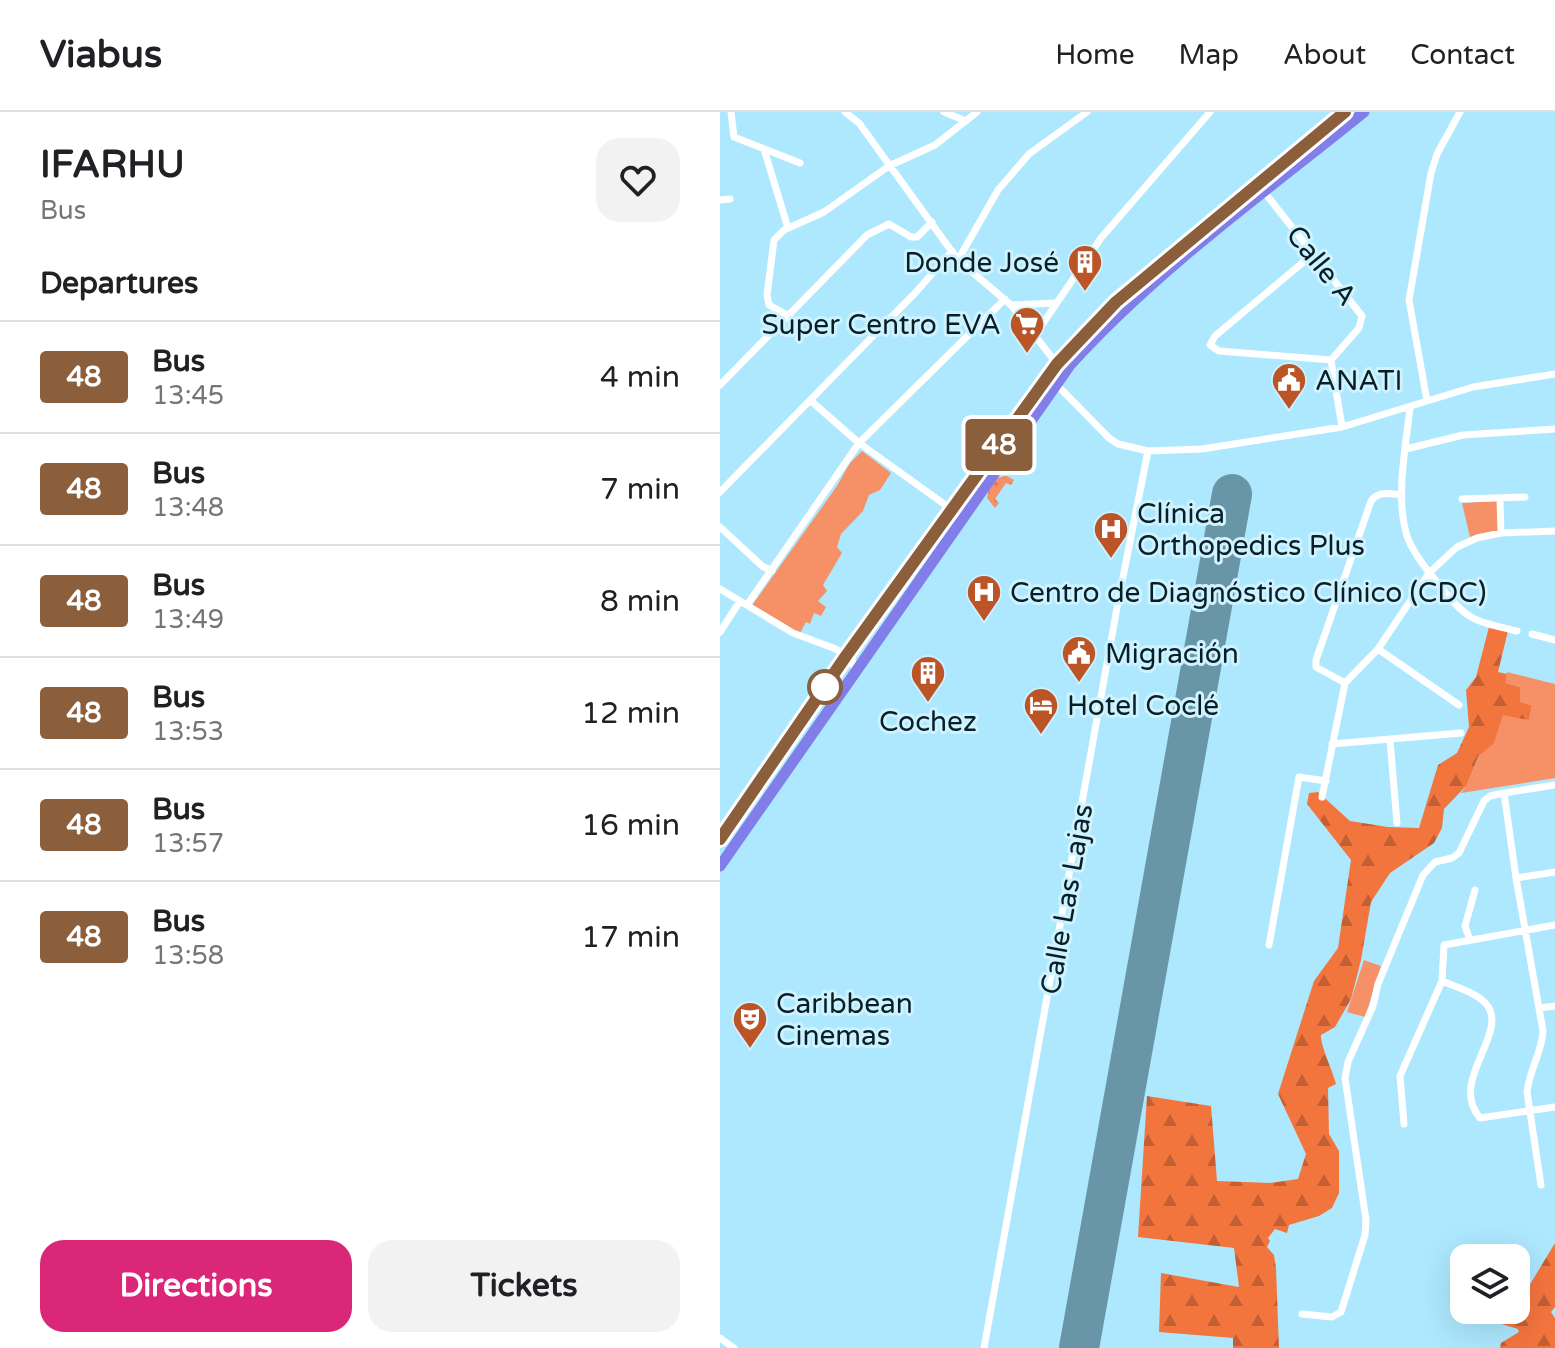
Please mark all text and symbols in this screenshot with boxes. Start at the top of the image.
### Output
text: Viabus [40,32,162,78]
text: Home [1055,38,1135,72]
text: Map [1179,38,1239,72]
text: About [1283,38,1366,72]
text: Contact [1410,38,1515,72]
button: heart [596,138,680,222]
text: IFARHU [40,142,185,188]
text: Bus [40,195,86,226]
street label: Calle A [1279,219,1364,313]
building icon: Donde José [1066,243,1104,293]
place label: Donde José [904,246,1059,280]
text: Departures [40,265,198,302]
supermarket icon: Super Centro EVA [1008,305,1046,355]
place label: Super Centro EVA [762,308,1001,342]
text: Bus [152,343,205,380]
text: 4 min [600,359,680,396]
text: 48 [66,360,102,394]
public building icon: ANATI [1270,361,1308,411]
place label: ANATI [1315,364,1403,398]
text: 13:45 [152,380,224,411]
line badge: 48 [963,419,1035,471]
text: 48 [981,428,1017,462]
text: Bus [152,455,205,492]
text: 7 min [600,471,680,508]
text: 48 [66,472,102,506]
text: 13:48 [152,492,224,523]
place label: Clínica Orthopedics Plus [1137,497,1365,563]
hospital icon: Clínica Orthopedics Plus [1092,510,1130,560]
text: Bus [152,567,205,604]
hospital icon: Centro de Diagnóstico Clínico (CDC) [965,573,1003,623]
place label: Centro de Diagnóstico Clínico (CDC) [1010,576,1486,610]
text: 8 min [600,583,680,620]
text: 48 [66,584,102,618]
text: 13:49 [152,604,224,635]
public building icon: Migración [1060,634,1098,684]
place label: Migración [1105,637,1239,671]
building icon: Cochez [909,654,947,704]
unlabelled marker [808,670,842,704]
text: Bus [152,679,205,716]
hotel icon: Hotel Coclé [1022,686,1060,736]
place label: Hotel Coclé [1067,689,1219,723]
text: 12 min [581,695,680,732]
text: 48 [66,696,102,730]
place label: Cochez [879,705,977,739]
text: 13:53 [152,716,224,747]
text: Bus [152,791,205,828]
street label: Calle Las Lajas [1033,801,1100,997]
text: 16 min [581,807,680,844]
text: 48 [66,808,102,842]
text: 13:57 [152,828,224,859]
text: Bus [152,903,205,940]
text: 17 min [581,919,680,956]
text: 48 [66,920,102,954]
text: 13:58 [152,940,224,971]
place label: Caribbean Cinemas [776,987,913,1053]
theatre icon: Caribbean Cinemas [731,1000,769,1050]
button: Directions [40,1240,352,1332]
button: Tickets [368,1240,680,1332]
map controls [1450,1244,1530,1324]
button: layers [1450,1244,1530,1324]

